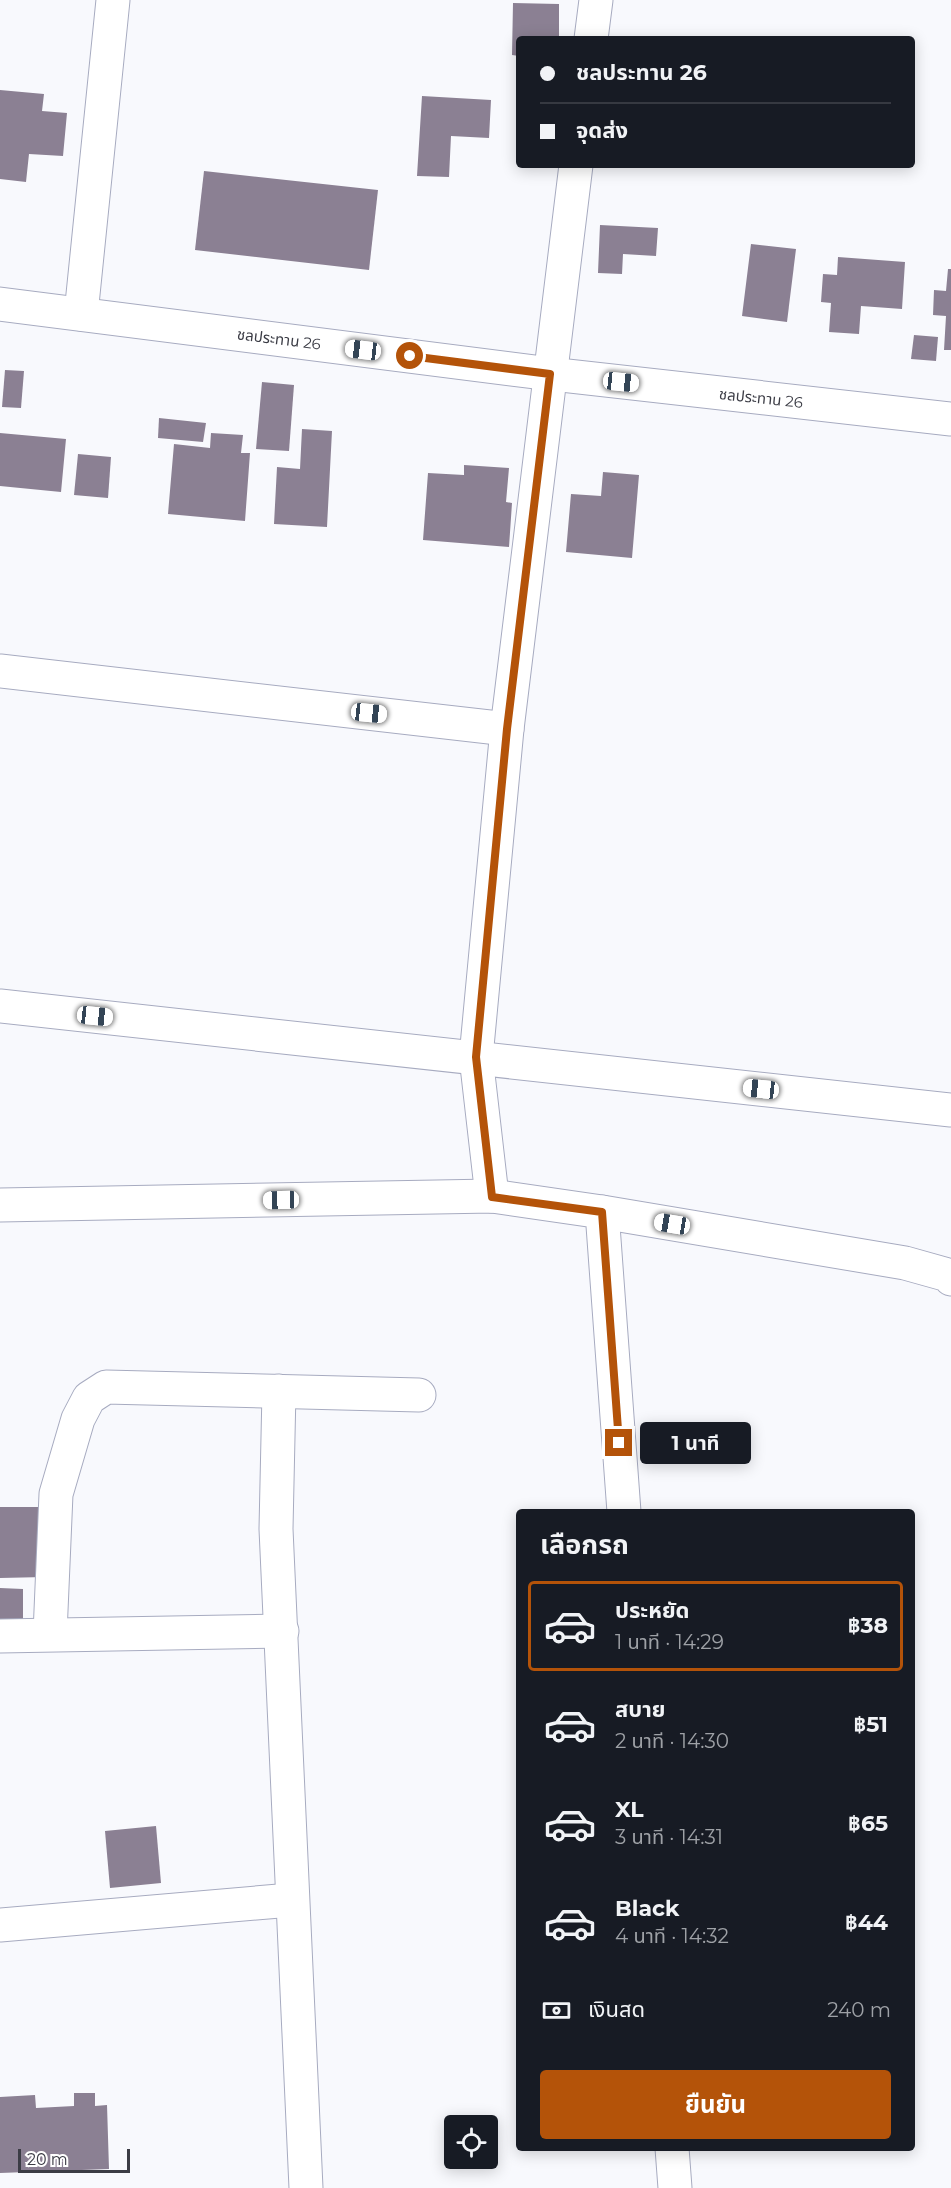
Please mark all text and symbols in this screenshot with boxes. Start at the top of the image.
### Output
text: ชลประทาน 26 [576,59,707,86]
text: จุดส่ง [576,117,628,144]
street label: ชลประทาน 26 [236,324,322,354]
car [344,339,382,361]
route start [396,342,423,369]
car [602,371,640,393]
street label: ชลประทาน 26 [718,384,804,412]
car [350,702,388,724]
car [76,1005,114,1027]
car [742,1078,780,1100]
car [263,1191,299,1209]
car [653,1212,691,1236]
callout: 1 นาที [640,1422,751,1464]
route end [605,1429,632,1456]
text: 1 นาที [672,1431,720,1455]
text: เลือกรถ [540,1528,629,1561]
text: ประหยัด [615,1597,690,1624]
icon: car [543,1599,597,1653]
text: ฿38 [848,1612,888,1639]
text: 1 นาที · 14:29 [615,1630,724,1654]
text: สบาย [615,1696,665,1723]
icon: car [543,1698,597,1752]
text: ฿51 [854,1711,888,1738]
text: 2 นาที · 14:30 [615,1729,729,1753]
text: XL [615,1796,644,1823]
icon: car [543,1797,597,1851]
text: ฿65 [848,1810,888,1837]
text: 3 นาที · 14:31 [615,1825,723,1849]
text: Black [615,1895,679,1922]
icon: car [543,1896,597,1950]
text: ฿44 [845,1909,888,1936]
text: 4 นาที · 14:32 [615,1924,729,1948]
icon: cash [540,1994,573,2027]
text: เงินสด [588,1996,645,2023]
text: 240 m [827,1998,891,2022]
button: ยืนยัน [540,2070,891,2139]
map controls [444,2115,498,2169]
button: locate [444,2115,498,2169]
scale bar [18,2146,130,2174]
text: 20 m [27,2150,68,2169]

